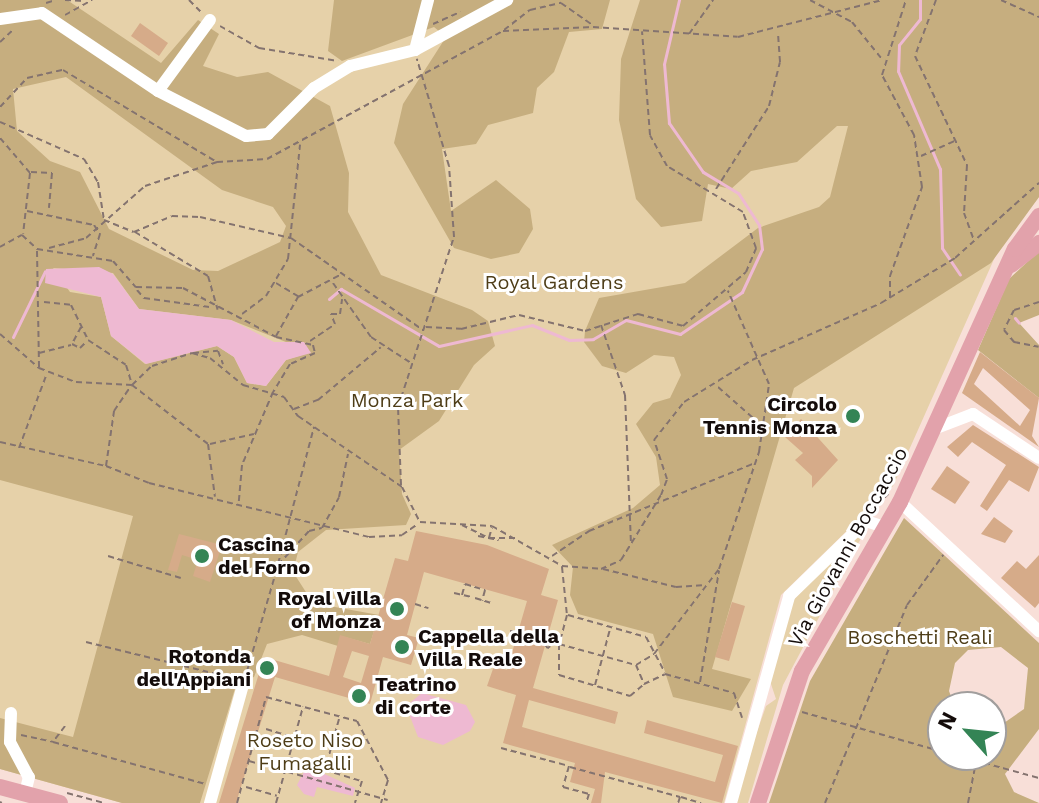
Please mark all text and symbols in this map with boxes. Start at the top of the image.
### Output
park label: Royal Gardens [484,270,624,294]
park label: Monza Park [350,388,464,412]
place label: Circolo Tennis Monza [703,392,837,439]
marker: Circolo Tennis Monza [844,407,862,425]
street label: Via Giovanni Boccaccio [783,443,913,651]
place label: Cascina del Forno [218,532,311,579]
marker: Cascina del Forno [193,547,211,565]
place label: Royal Villa of Monza [277,586,381,633]
marker: Royal Villa of Monza [388,600,406,618]
place label: Cappella della Villa Reale [418,624,559,671]
park label: Boschetti Reali [847,625,993,649]
marker: Cappella della Villa Reale [393,638,411,656]
place label: Rotonda dell'Appiani [137,644,251,691]
marker: Rotonda dell'Appiani [258,659,276,677]
place label: Teatrino di corte [375,672,457,719]
marker: Teatrino di corte [350,687,368,705]
north arrow [927,691,1007,771]
text: N [932,708,962,734]
park label: Roseto Niso Fumagalli [247,729,363,776]

